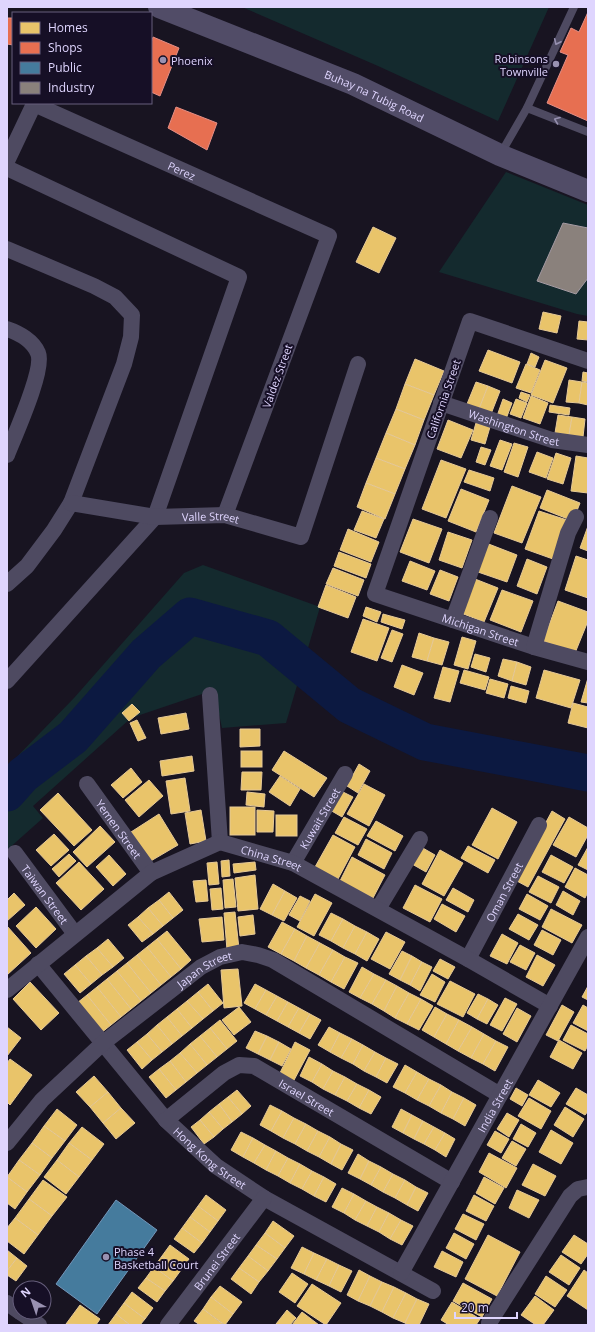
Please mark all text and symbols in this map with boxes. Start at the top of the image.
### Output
legend [12,12,152,104]
text: Homes [48,19,88,36]
text: Shops [48,39,83,56]
one-way arrow [554,39,562,46]
place label: Robinsons Townville [494,51,548,79]
place label: Phoenix [171,53,213,68]
marker: Phoenix [158,55,168,65]
text: Public [48,59,82,76]
marker: Robinsons Townville [551,59,561,69]
street label: Buhay na Tubig Road [322,66,427,125]
text: Industry [48,79,95,96]
one-way arrow [554,116,561,124]
street label: Perez [166,157,198,183]
street label: Valdez Street [258,342,296,410]
street label: California Street [422,357,464,441]
street label: Washington Street [467,405,560,448]
street label: Valle Street [182,507,241,526]
street label: Michigan Street [440,609,521,649]
street label: Kuwait Street [295,785,343,851]
street label: Yemen Street [93,796,145,861]
street label: China Street [239,841,305,874]
street label: Oman Street [482,859,526,924]
street label: Taiwan Street [18,861,72,927]
street label: Japan Street [173,947,233,991]
street label: Israel Street [277,1075,337,1119]
street label: India Street [473,1076,515,1135]
street label: Hong Kong Street [171,1123,250,1192]
street label: Brunei Street [190,1230,243,1293]
place label: Phase 4 Basketball Court [114,1244,198,1272]
marker: Phase 4 Basketball Court [101,1252,111,1262]
north arrow [12,1280,52,1320]
text: N [17,1283,34,1301]
scale bar [455,1294,517,1320]
text: 20 m [461,1299,489,1316]

